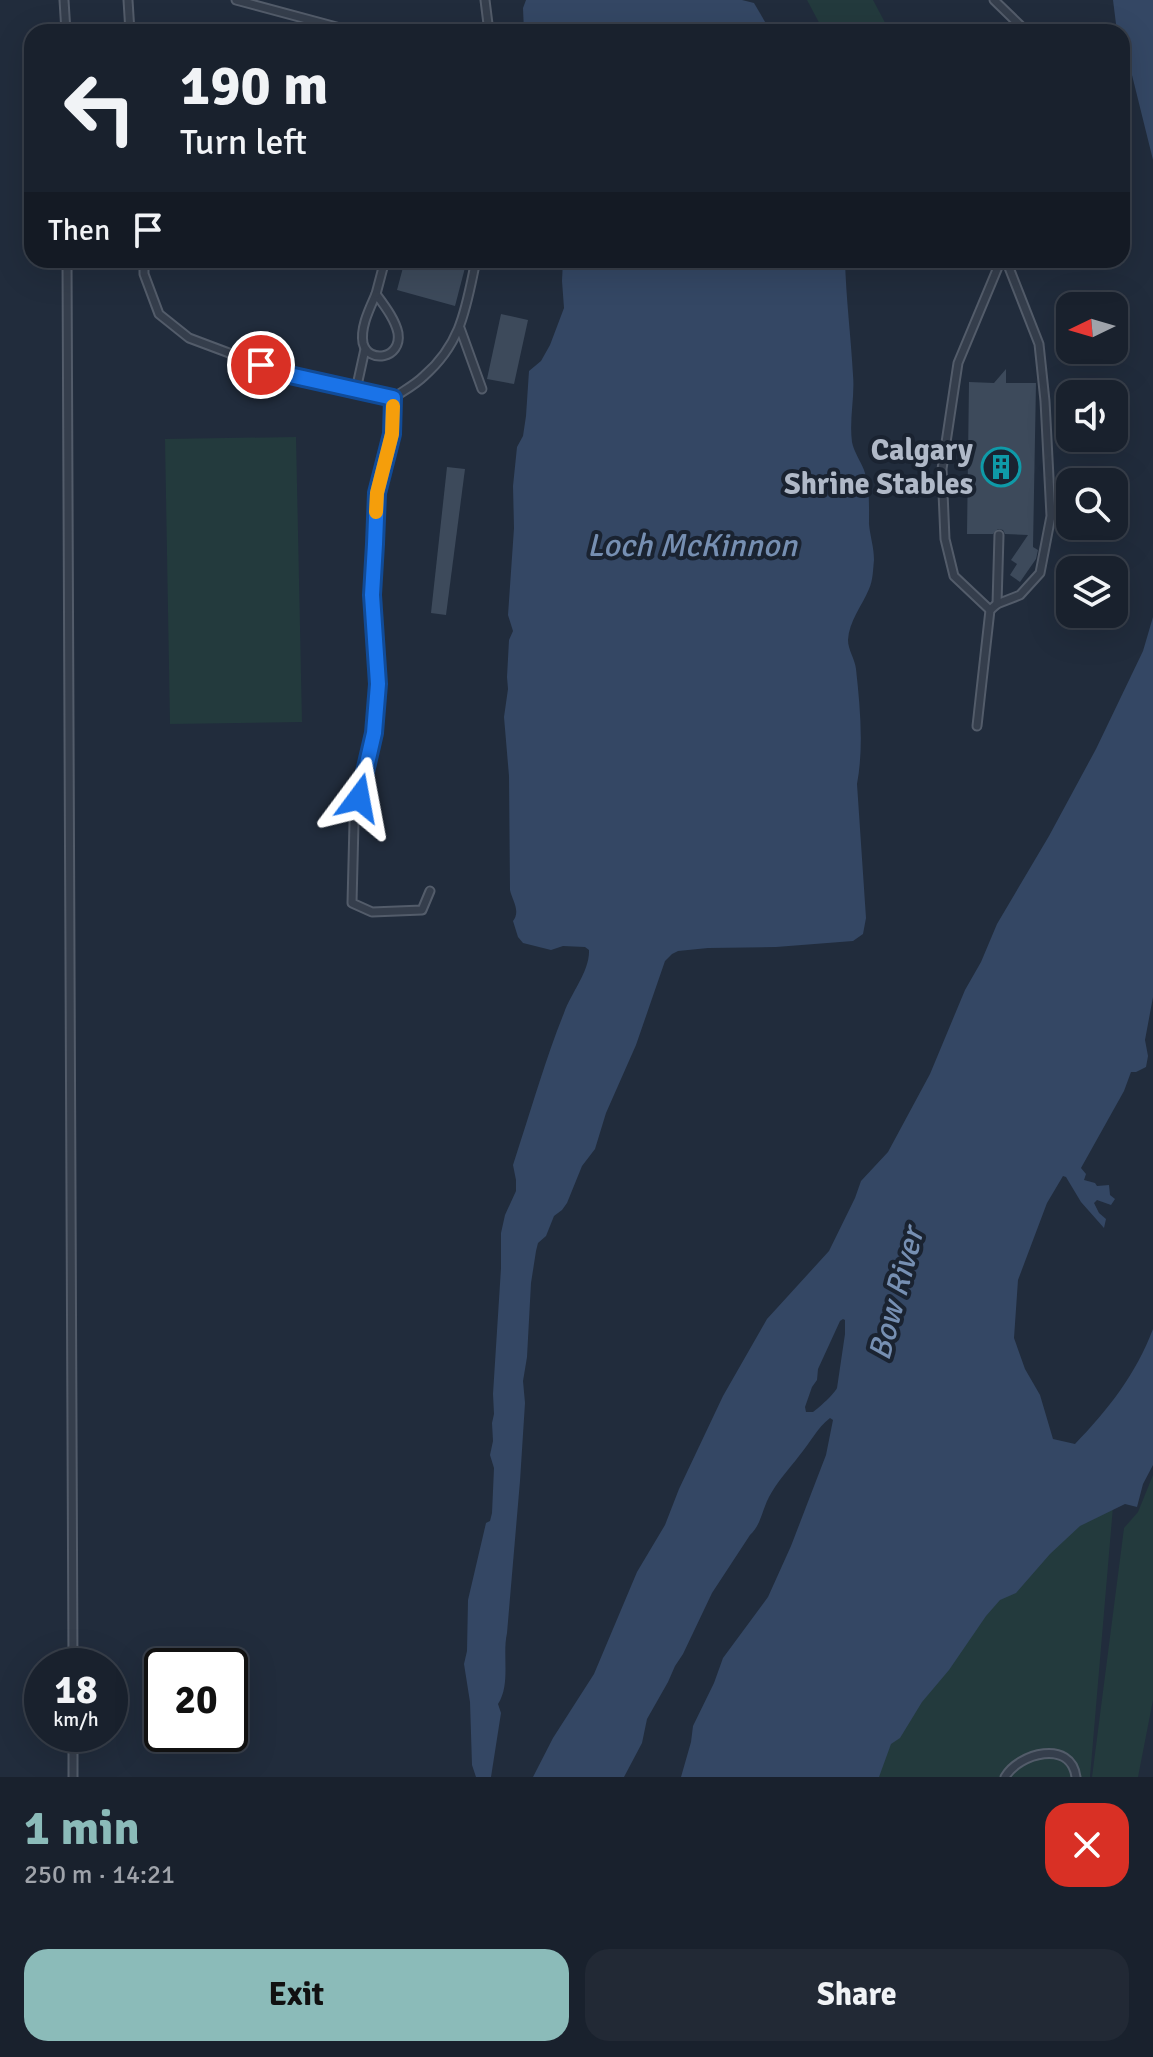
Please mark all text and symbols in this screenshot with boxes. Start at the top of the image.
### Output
text: 190 m [180,51,328,120]
icon: left [48,56,152,160]
text: Turn left [180,120,307,165]
icon: arrive [126,208,170,252]
text: Then [48,212,110,249]
north arrow [1056,292,1128,364]
map controls [1056,292,1128,628]
pin [227,331,295,399]
icon: arrive [239,343,283,387]
button: sound [1056,380,1128,452]
place label: Calgary Shrine Stables [784,432,973,503]
building icon: Calgary Shrine Stables [980,446,1022,488]
button: search [1056,468,1128,540]
water label: Loch McKinnon [587,526,798,565]
button: layers [1056,556,1128,628]
position arrow [317,756,401,840]
water label: Bow River [860,1220,933,1364]
speed limit sign: 20 [144,1648,248,1752]
text: 18 [54,1665,98,1715]
text: km/h [53,1707,99,1732]
text: 1 min [24,1799,140,1858]
button: close [1045,1803,1129,1887]
text: 250 m · 14:21 [24,1859,175,1891]
button: Exit [24,1949,569,2041]
button: Share [585,1949,1129,2041]

